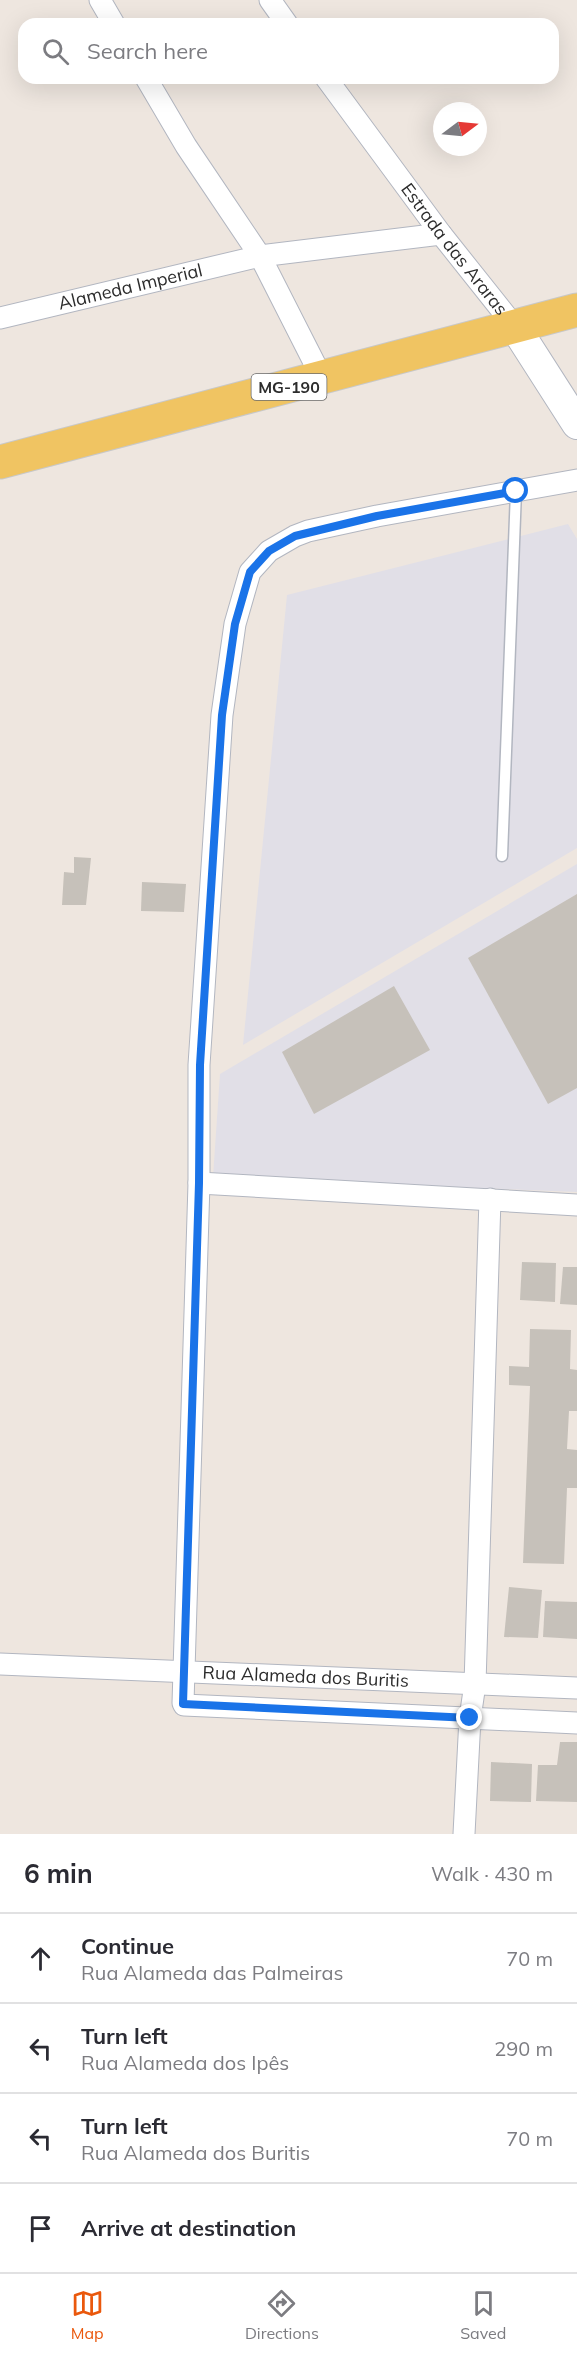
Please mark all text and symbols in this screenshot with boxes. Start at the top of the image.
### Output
search box [18,18,559,84]
icon: search [39,35,72,68]
text: Search here [87,37,208,65]
north arrow [433,102,487,156]
street label: Estrada das Araras [396,178,513,320]
street label: Alameda Imperial [56,258,205,315]
road number: MG-190 [252,374,326,400]
route start [502,477,528,503]
street label: Rua Alameda dos Buritis [202,1660,409,1692]
route end [456,1704,482,1730]
text: 6 min [24,1857,93,1890]
text: Walk · 430 m [431,1861,553,1886]
text: Continue [81,1932,174,1960]
icon: ahead [24,1942,57,1975]
text: 70 m [506,1946,553,1971]
text: Rua Alameda das Palmeiras [81,1960,343,1985]
text: Turn left [81,2022,168,2050]
icon: left [24,2032,57,2065]
text: 290 m [494,2036,553,2061]
text: Rua Alameda dos Ipês [81,2050,289,2075]
text: Turn left [81,2112,168,2140]
icon: left [24,2122,57,2155]
text: 70 m [506,2126,553,2151]
text: Rua Alameda dos Buritis [81,2140,310,2165]
icon: arrive [24,2212,57,2245]
text: Arrive at destination [81,2214,296,2242]
tab: Map [71,2287,104,2343]
tab: Directions [245,2287,319,2343]
tab: Saved [460,2287,506,2343]

